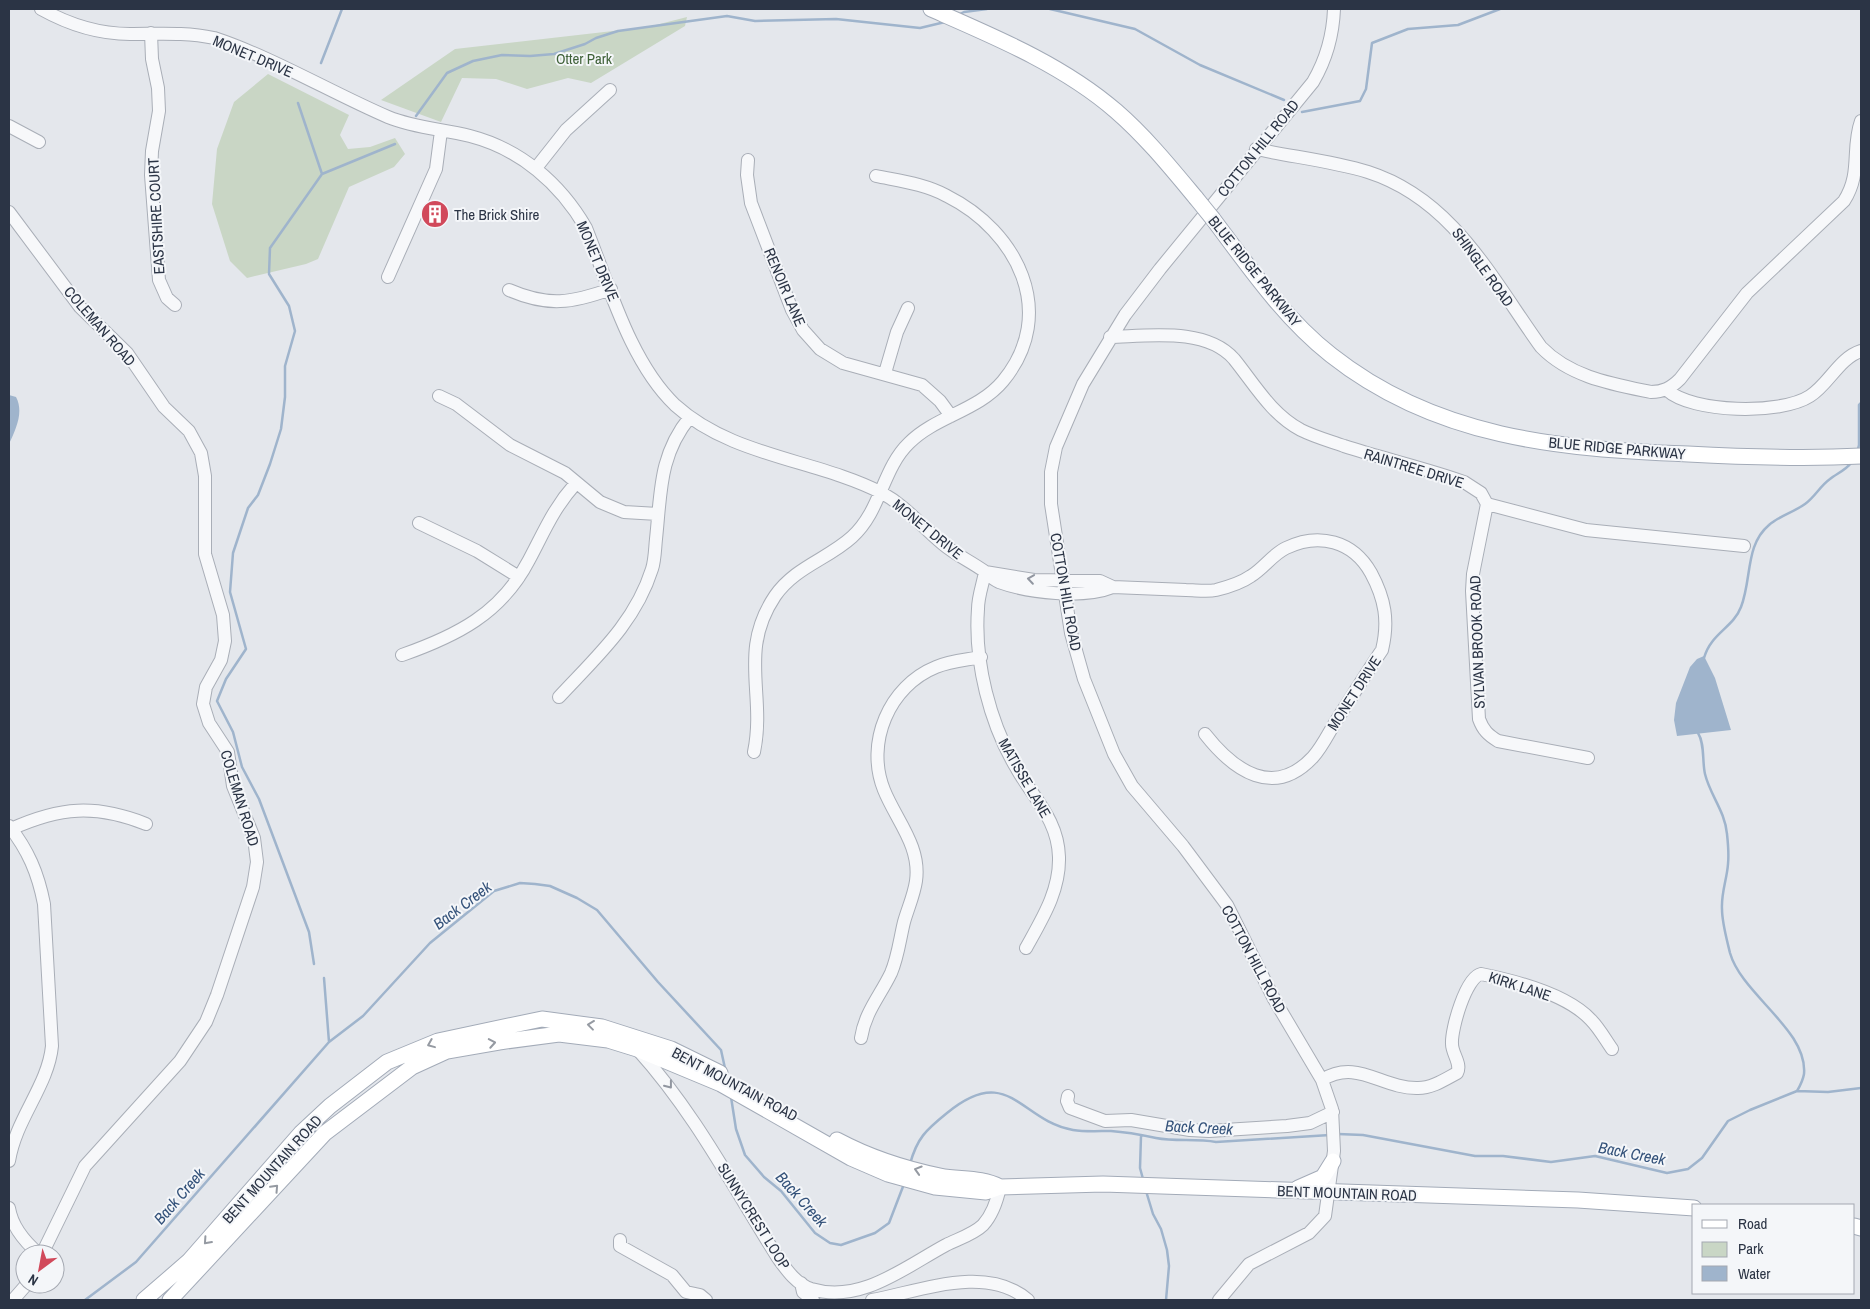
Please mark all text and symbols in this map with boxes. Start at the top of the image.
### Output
street label: MONET DRIVE [210,30,296,82]
park label: Otter Park [556,48,613,69]
street label: COTTON HILL ROAD [1212,95,1304,201]
street label: EASTSHIRE COURT [142,157,170,275]
building icon: The Brick Shire [420,199,450,229]
place label: The Brick Shire [454,204,540,225]
street label: BLUE RIDGE PARKWAY [1204,211,1307,332]
street label: MONET DRIVE [572,218,624,304]
street label: SHINGLE ROAD [1447,223,1519,311]
street label: RENOIR LANE [759,245,811,329]
street label: COLEMAN ROAD [59,281,141,371]
street label: BLUE RIDGE PARKWAY [1548,432,1687,465]
street label: RAINTREE DRIVE [1362,443,1466,493]
street label: MONET DRIVE [888,494,968,564]
street label: COTTON HILL ROAD [1045,531,1087,653]
one-way arrow [1026,574,1034,585]
street label: SYLVAN BROOK ROAD [1464,575,1490,709]
street label: MONET DRIVE [1322,652,1386,734]
street label: MATISSE LANE [994,734,1056,822]
street label: COLEMAN ROAD [215,747,265,849]
water label: Back Creek [428,876,496,934]
street label: COTTON HILL ROAD [1217,901,1291,1017]
street label: KIRK LANE [1486,966,1554,1006]
one-way arrow [586,1020,594,1031]
one-way arrow [428,1038,436,1048]
one-way arrow [488,1039,496,1049]
street label: BENT MOUNTAIN ROAD [668,1042,802,1126]
one-way arrow [663,1079,671,1088]
street label: BENT MOUNTAIN ROAD [217,1110,327,1228]
water label: Back Creek [1165,1114,1234,1140]
water label: Back Creek [1597,1136,1668,1170]
street label: SUNNYCREST LOOP [713,1159,795,1273]
water label: Back Creek [148,1163,210,1229]
one-way arrow [915,1165,923,1175]
water label: Back Creek [771,1166,833,1232]
street label: BENT MOUNTAIN ROAD [1277,1180,1417,1206]
one-way arrow [269,1184,278,1193]
legend [1692,1204,1855,1294]
text: Road [1738,1213,1767,1234]
one-way arrow [204,1235,213,1244]
text: Park [1738,1238,1764,1259]
north arrow [15,1244,65,1294]
text: Water [1738,1263,1770,1284]
text: N [25,1270,41,1290]

